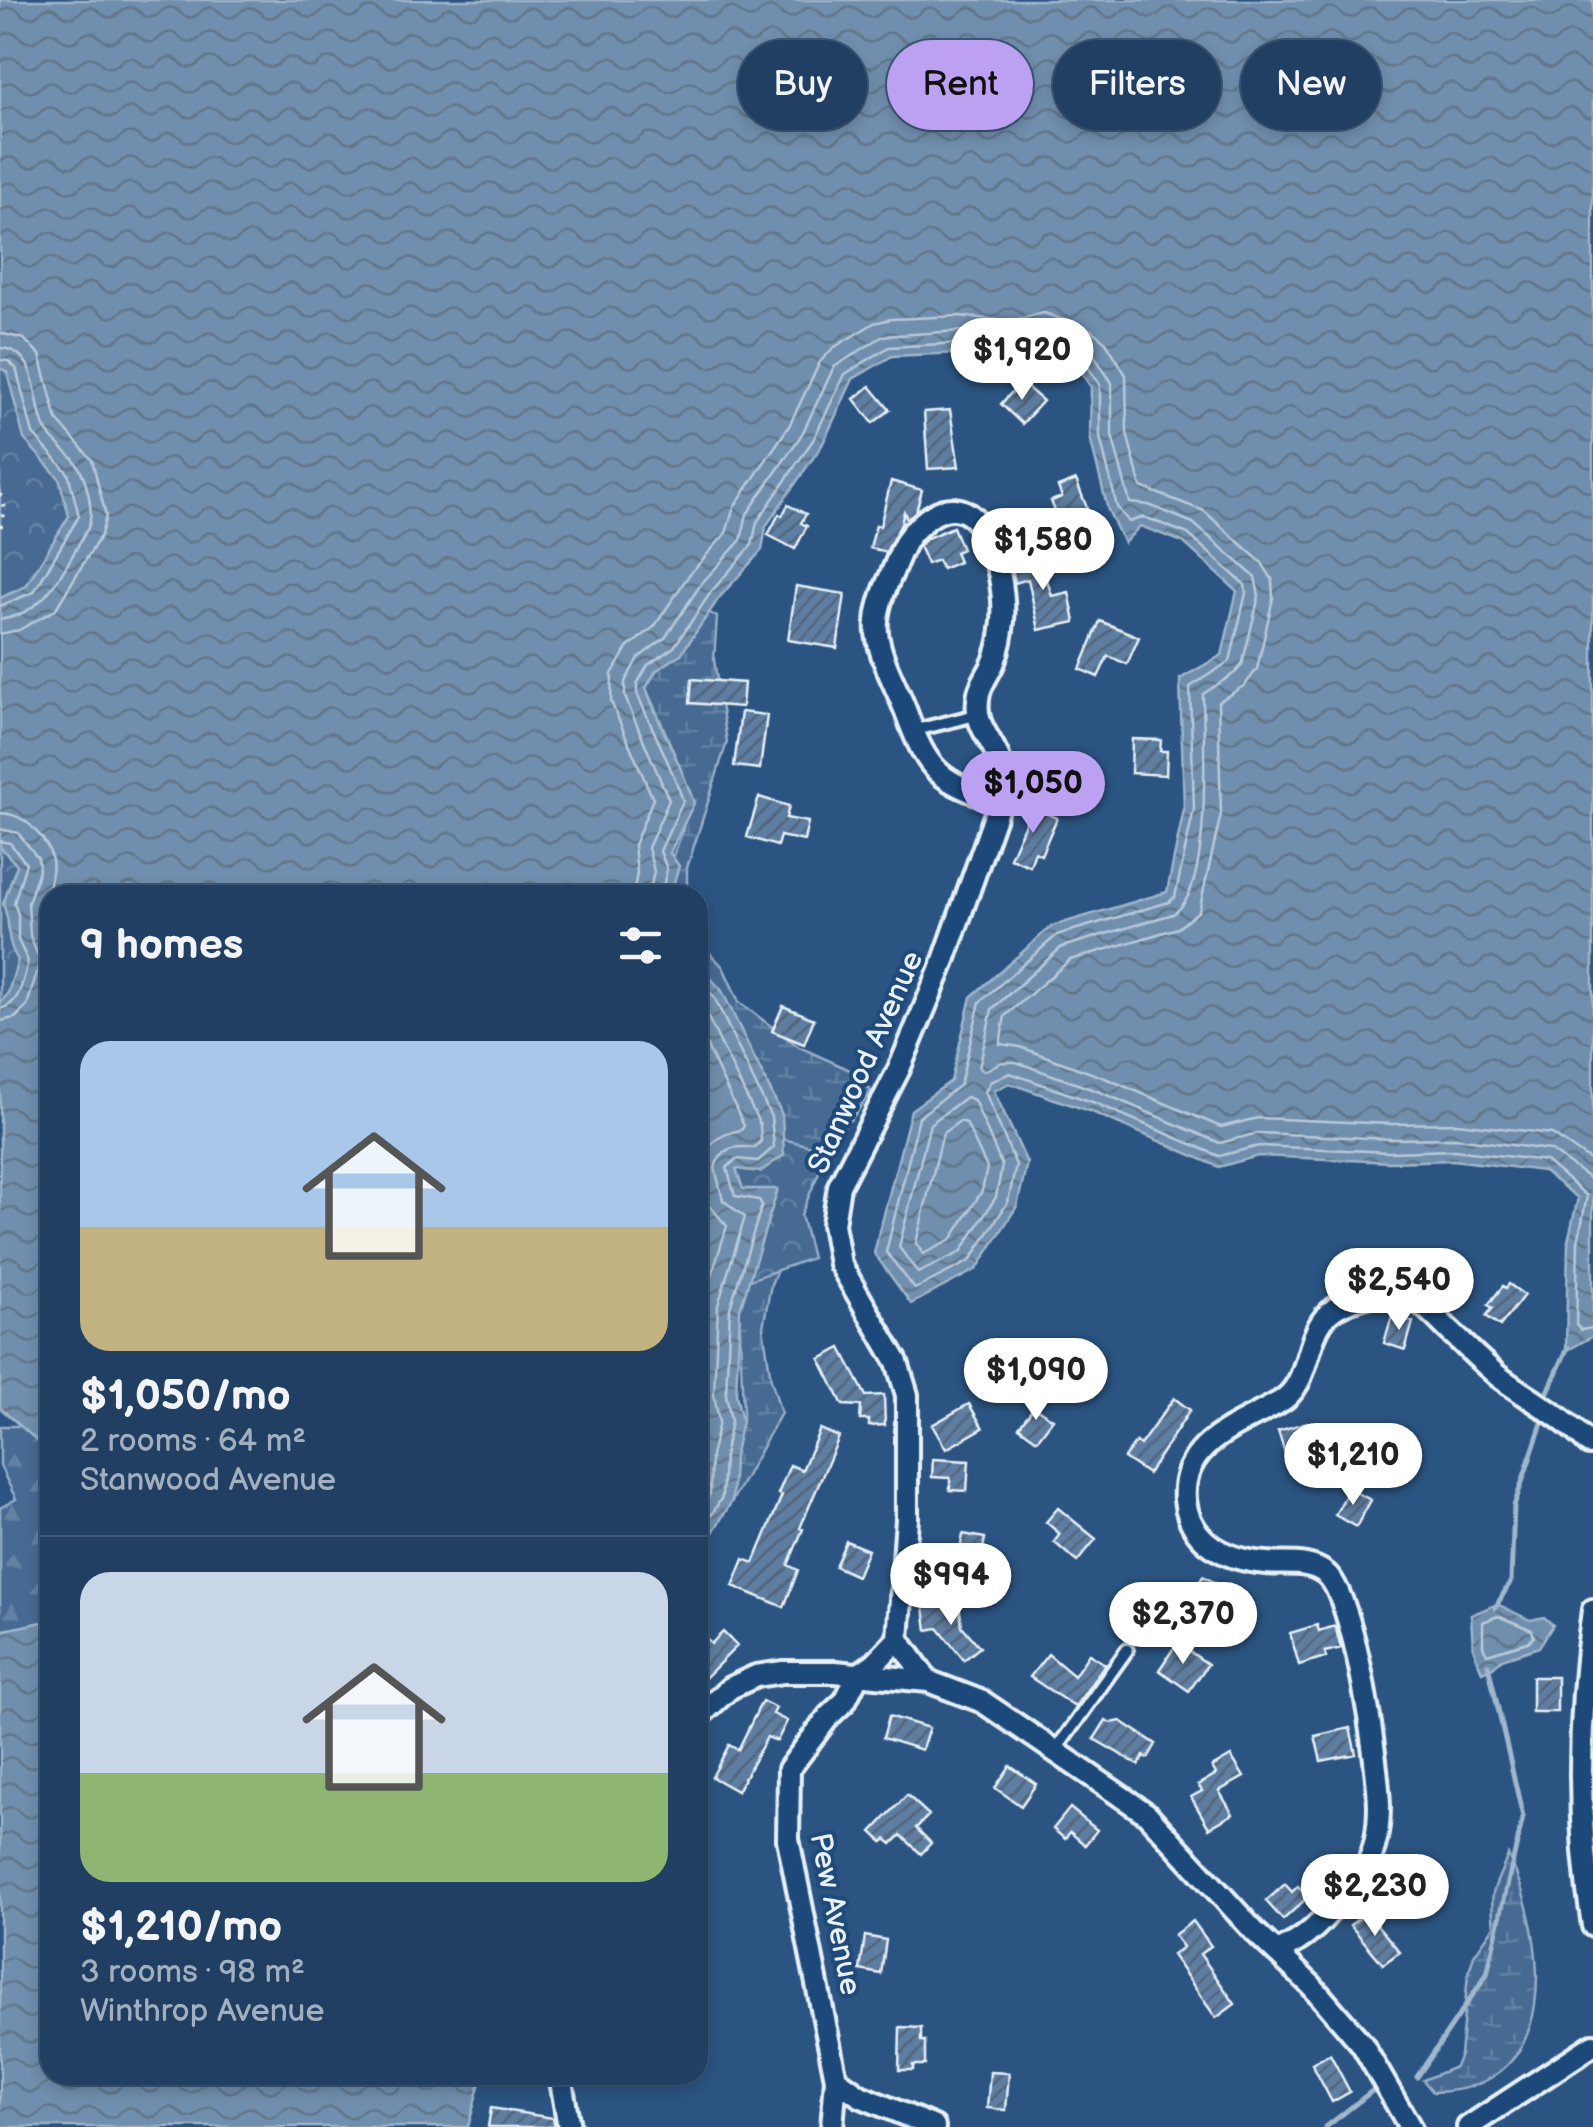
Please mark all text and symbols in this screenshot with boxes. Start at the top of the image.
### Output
chip: Buy [738,40,867,130]
chip: Rent [887,40,1033,130]
chip: Filters [1053,40,1221,130]
chip: New [1241,40,1381,130]
pin: $1,920 [941,318,1103,403]
text: $1,920 [973,331,1071,370]
pin: $1,580 [962,508,1124,593]
text: $1,580 [993,521,1093,560]
pin: $1,050 [952,751,1114,836]
text: $1,050 [983,764,1083,803]
icon: filters [613,918,668,973]
text: 9 homes [80,920,243,971]
street label: Stanwood Avenue [801,945,931,1179]
icon: home [284,1106,464,1286]
pin: $2,540 [1318,1248,1480,1333]
text: $2,540 [1347,1261,1451,1300]
pin: $1,090 [955,1338,1117,1423]
text: $1,090 [986,1351,1086,1390]
text: $1,050/mo [80,1371,291,1422]
text: 2 rooms · 64 m² [80,1422,306,1461]
pin: $1,210 [1272,1423,1434,1508]
text: $1,210 [1306,1436,1400,1475]
text: Stanwood Avenue [80,1461,336,1500]
pin: $994 [892,1543,1010,1628]
text: $994 [912,1556,990,1595]
pin: $2,370 [1102,1582,1264,1667]
text: $2,370 [1131,1595,1235,1634]
icon: home [284,1637,464,1817]
street label: Pew Avenue [802,1830,868,1998]
pin: $2,230 [1294,1854,1456,1939]
text: $2,230 [1323,1867,1427,1906]
text: $1,210/mo [80,1902,282,1953]
text: 3 rooms · 98 m² [80,1953,305,1992]
text: Winthrop Avenue [80,1992,324,2031]

